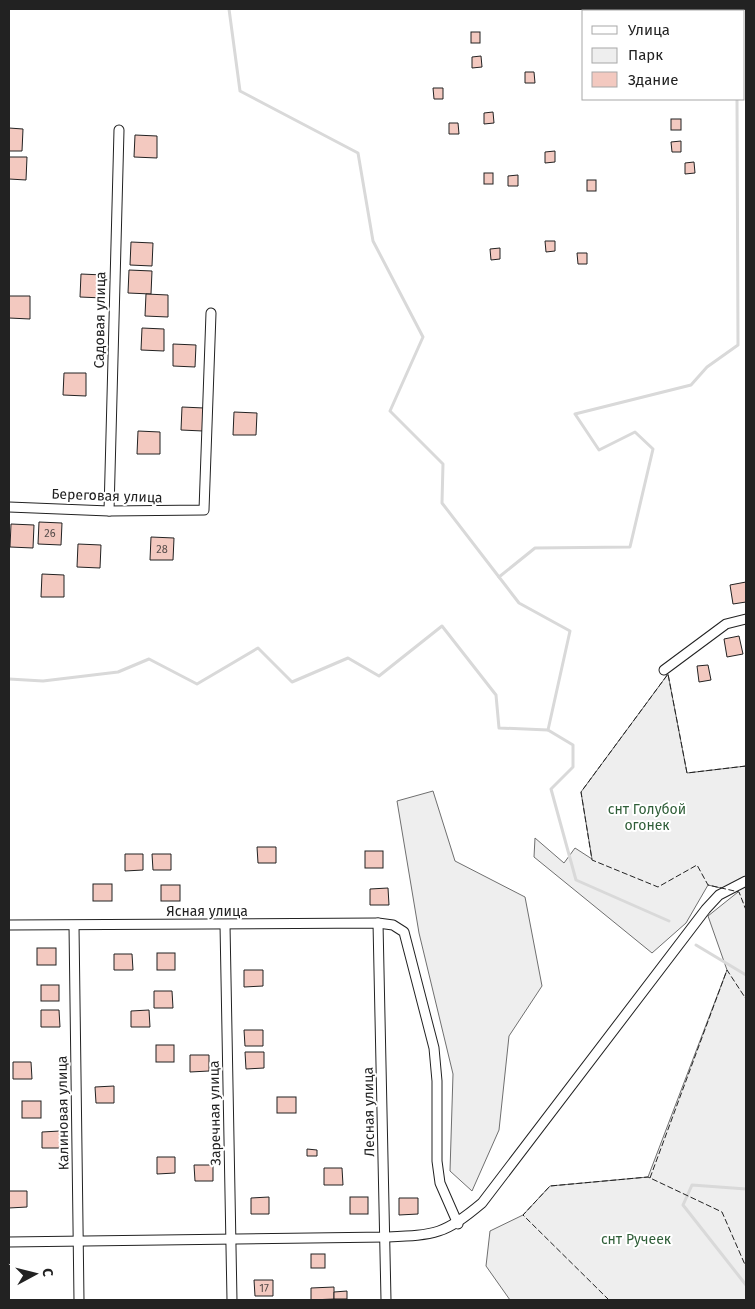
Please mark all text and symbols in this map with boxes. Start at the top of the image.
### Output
legend [582,10,745,100]
text: Улица [628,21,670,39]
text: Парк [628,46,663,64]
text: Здание [628,71,678,89]
street label: Садовая улица [91,271,109,369]
street label: Береговая улица [51,486,163,506]
house number: 26 [44,527,56,540]
house number: 28 [156,543,168,556]
park label: снт Голубой огонек [608,801,686,834]
street label: Ясная улица [166,903,248,920]
street label: Калиновая улица [54,1056,72,1170]
street label: Заречная улица [206,1060,224,1166]
street label: Лесная улица [360,1067,378,1157]
park label: снт Ручеек [601,1231,672,1248]
north arrow [10,1249,60,1299]
text: С [38,1267,56,1278]
house number: 17 [259,1282,269,1295]

